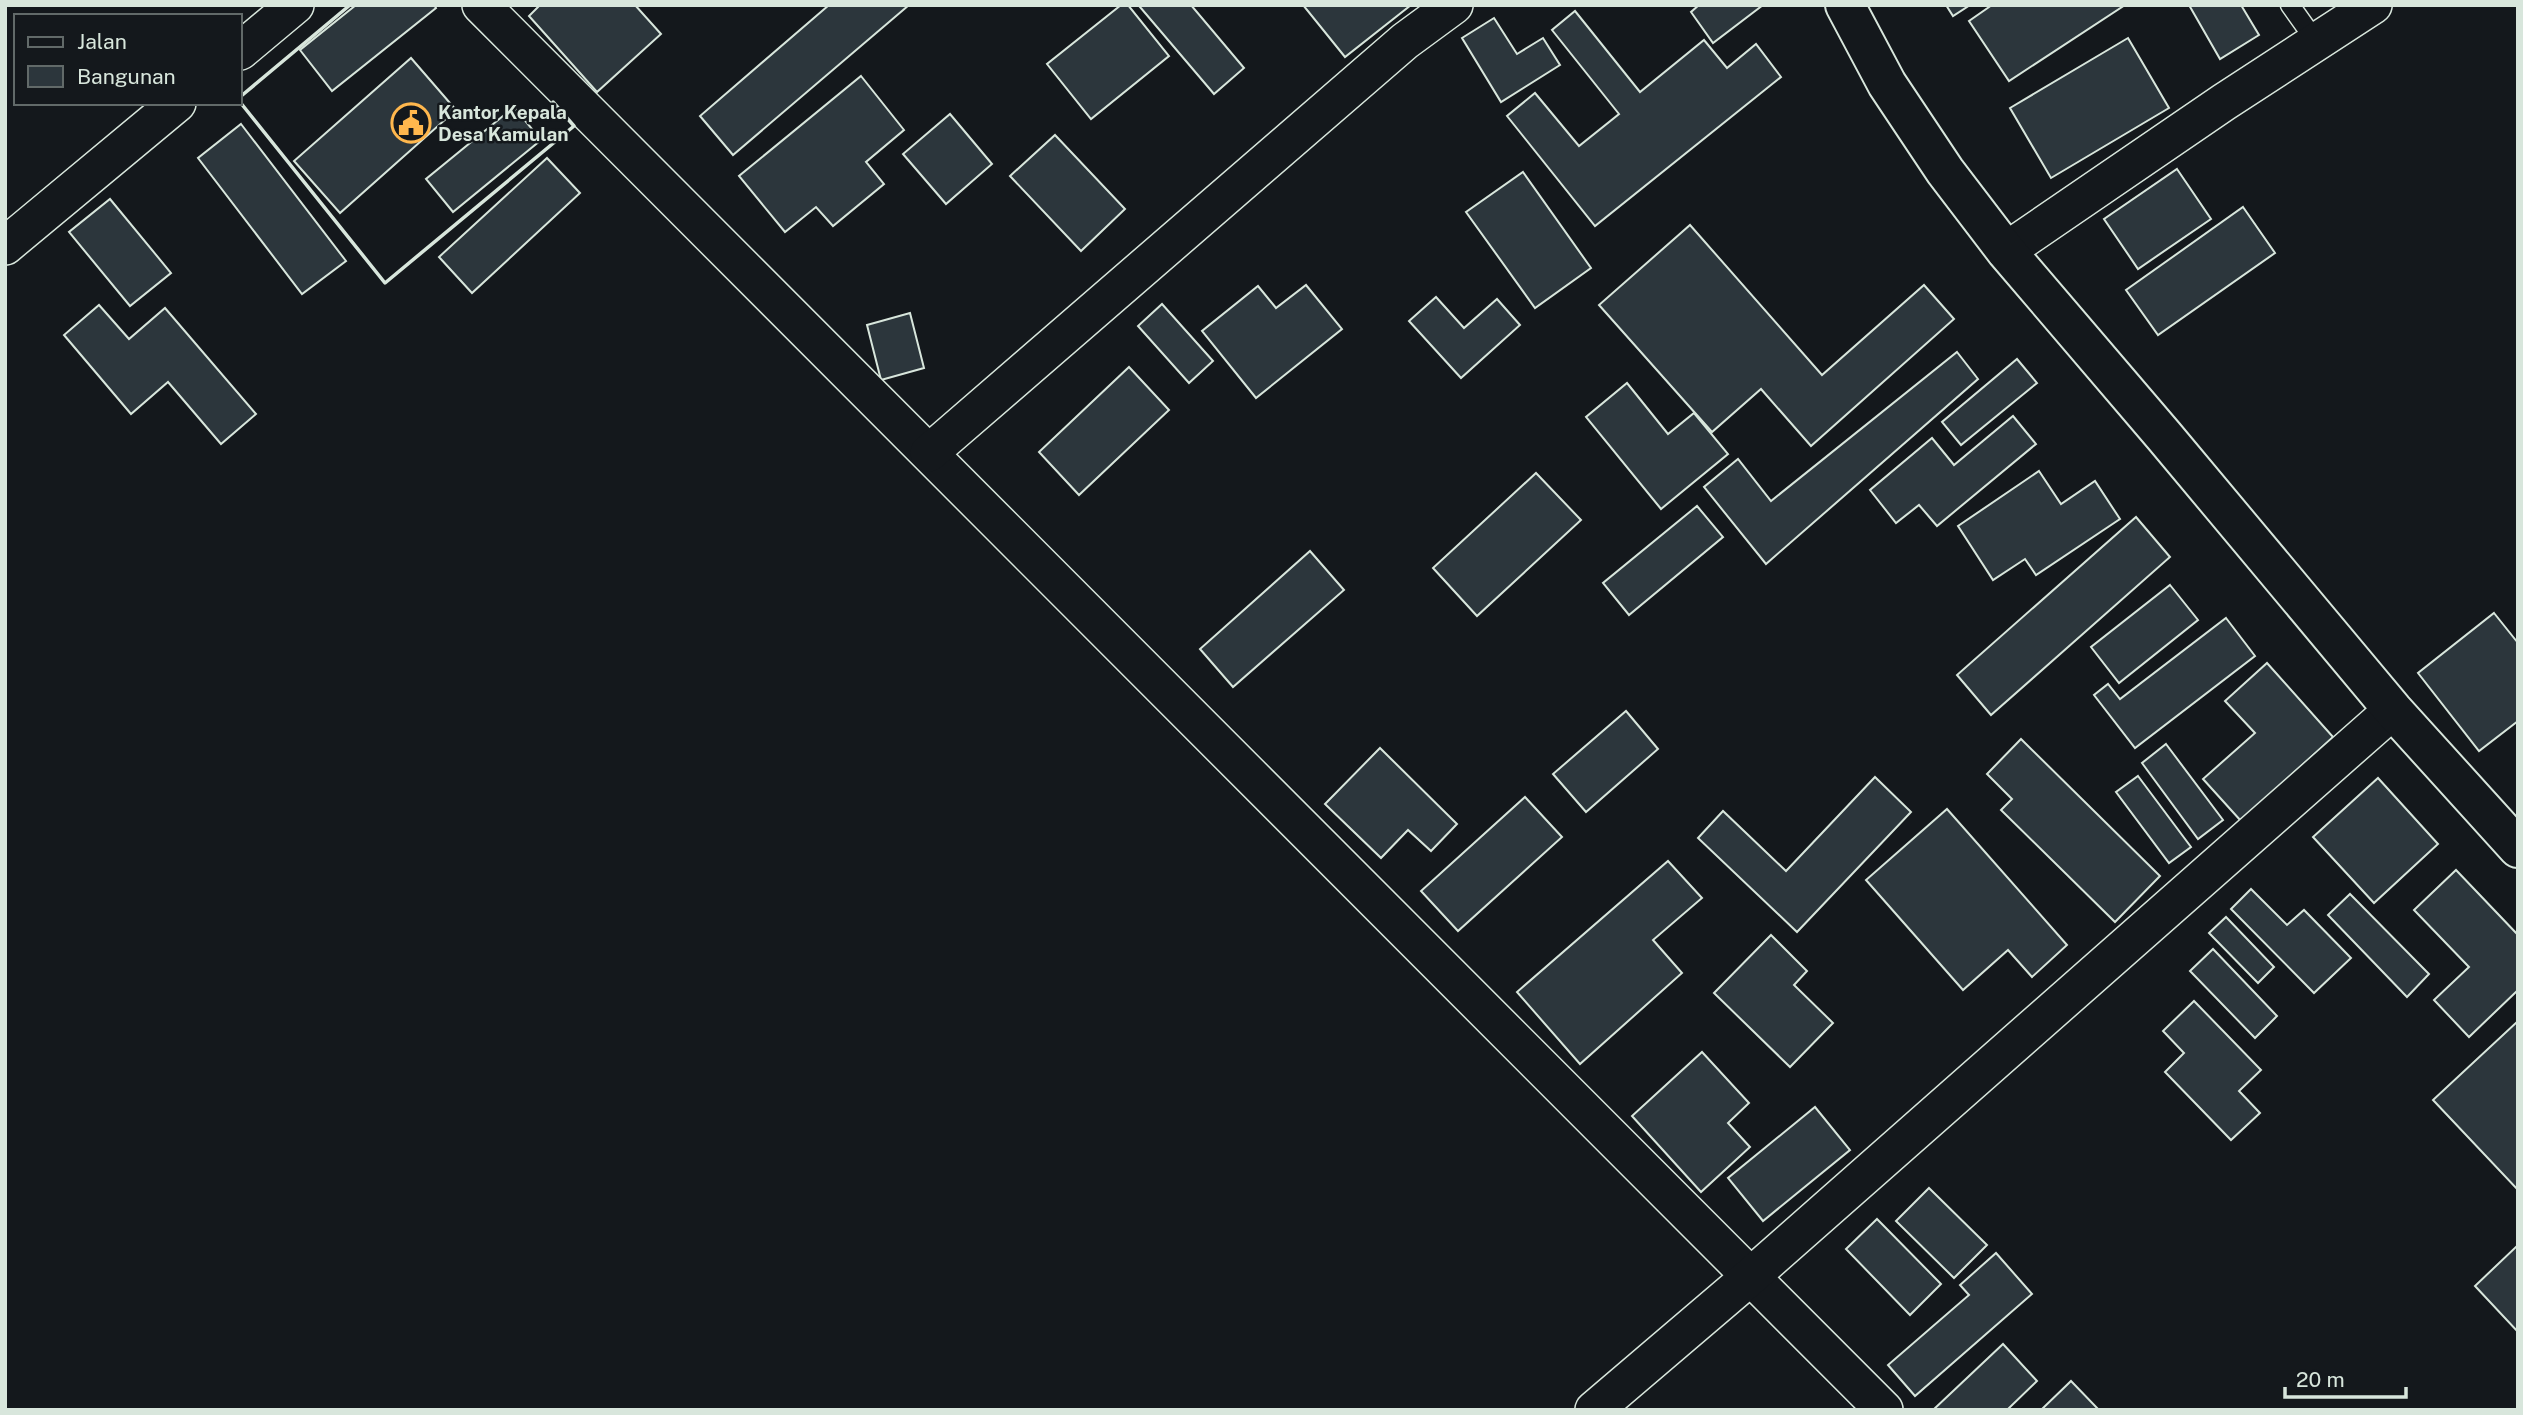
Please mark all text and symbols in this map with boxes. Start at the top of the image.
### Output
legend [14,14,242,105]
text: Jalan [77,29,127,54]
text: Bangunan [77,64,176,89]
place label: Kantor Kepala Desa Kamulan [438,101,568,145]
public building icon: Kantor Kepala Desa Kamulan [390,102,432,144]
scale bar [2285,1356,2406,1400]
text: 20 m [2296,1367,2345,1392]

